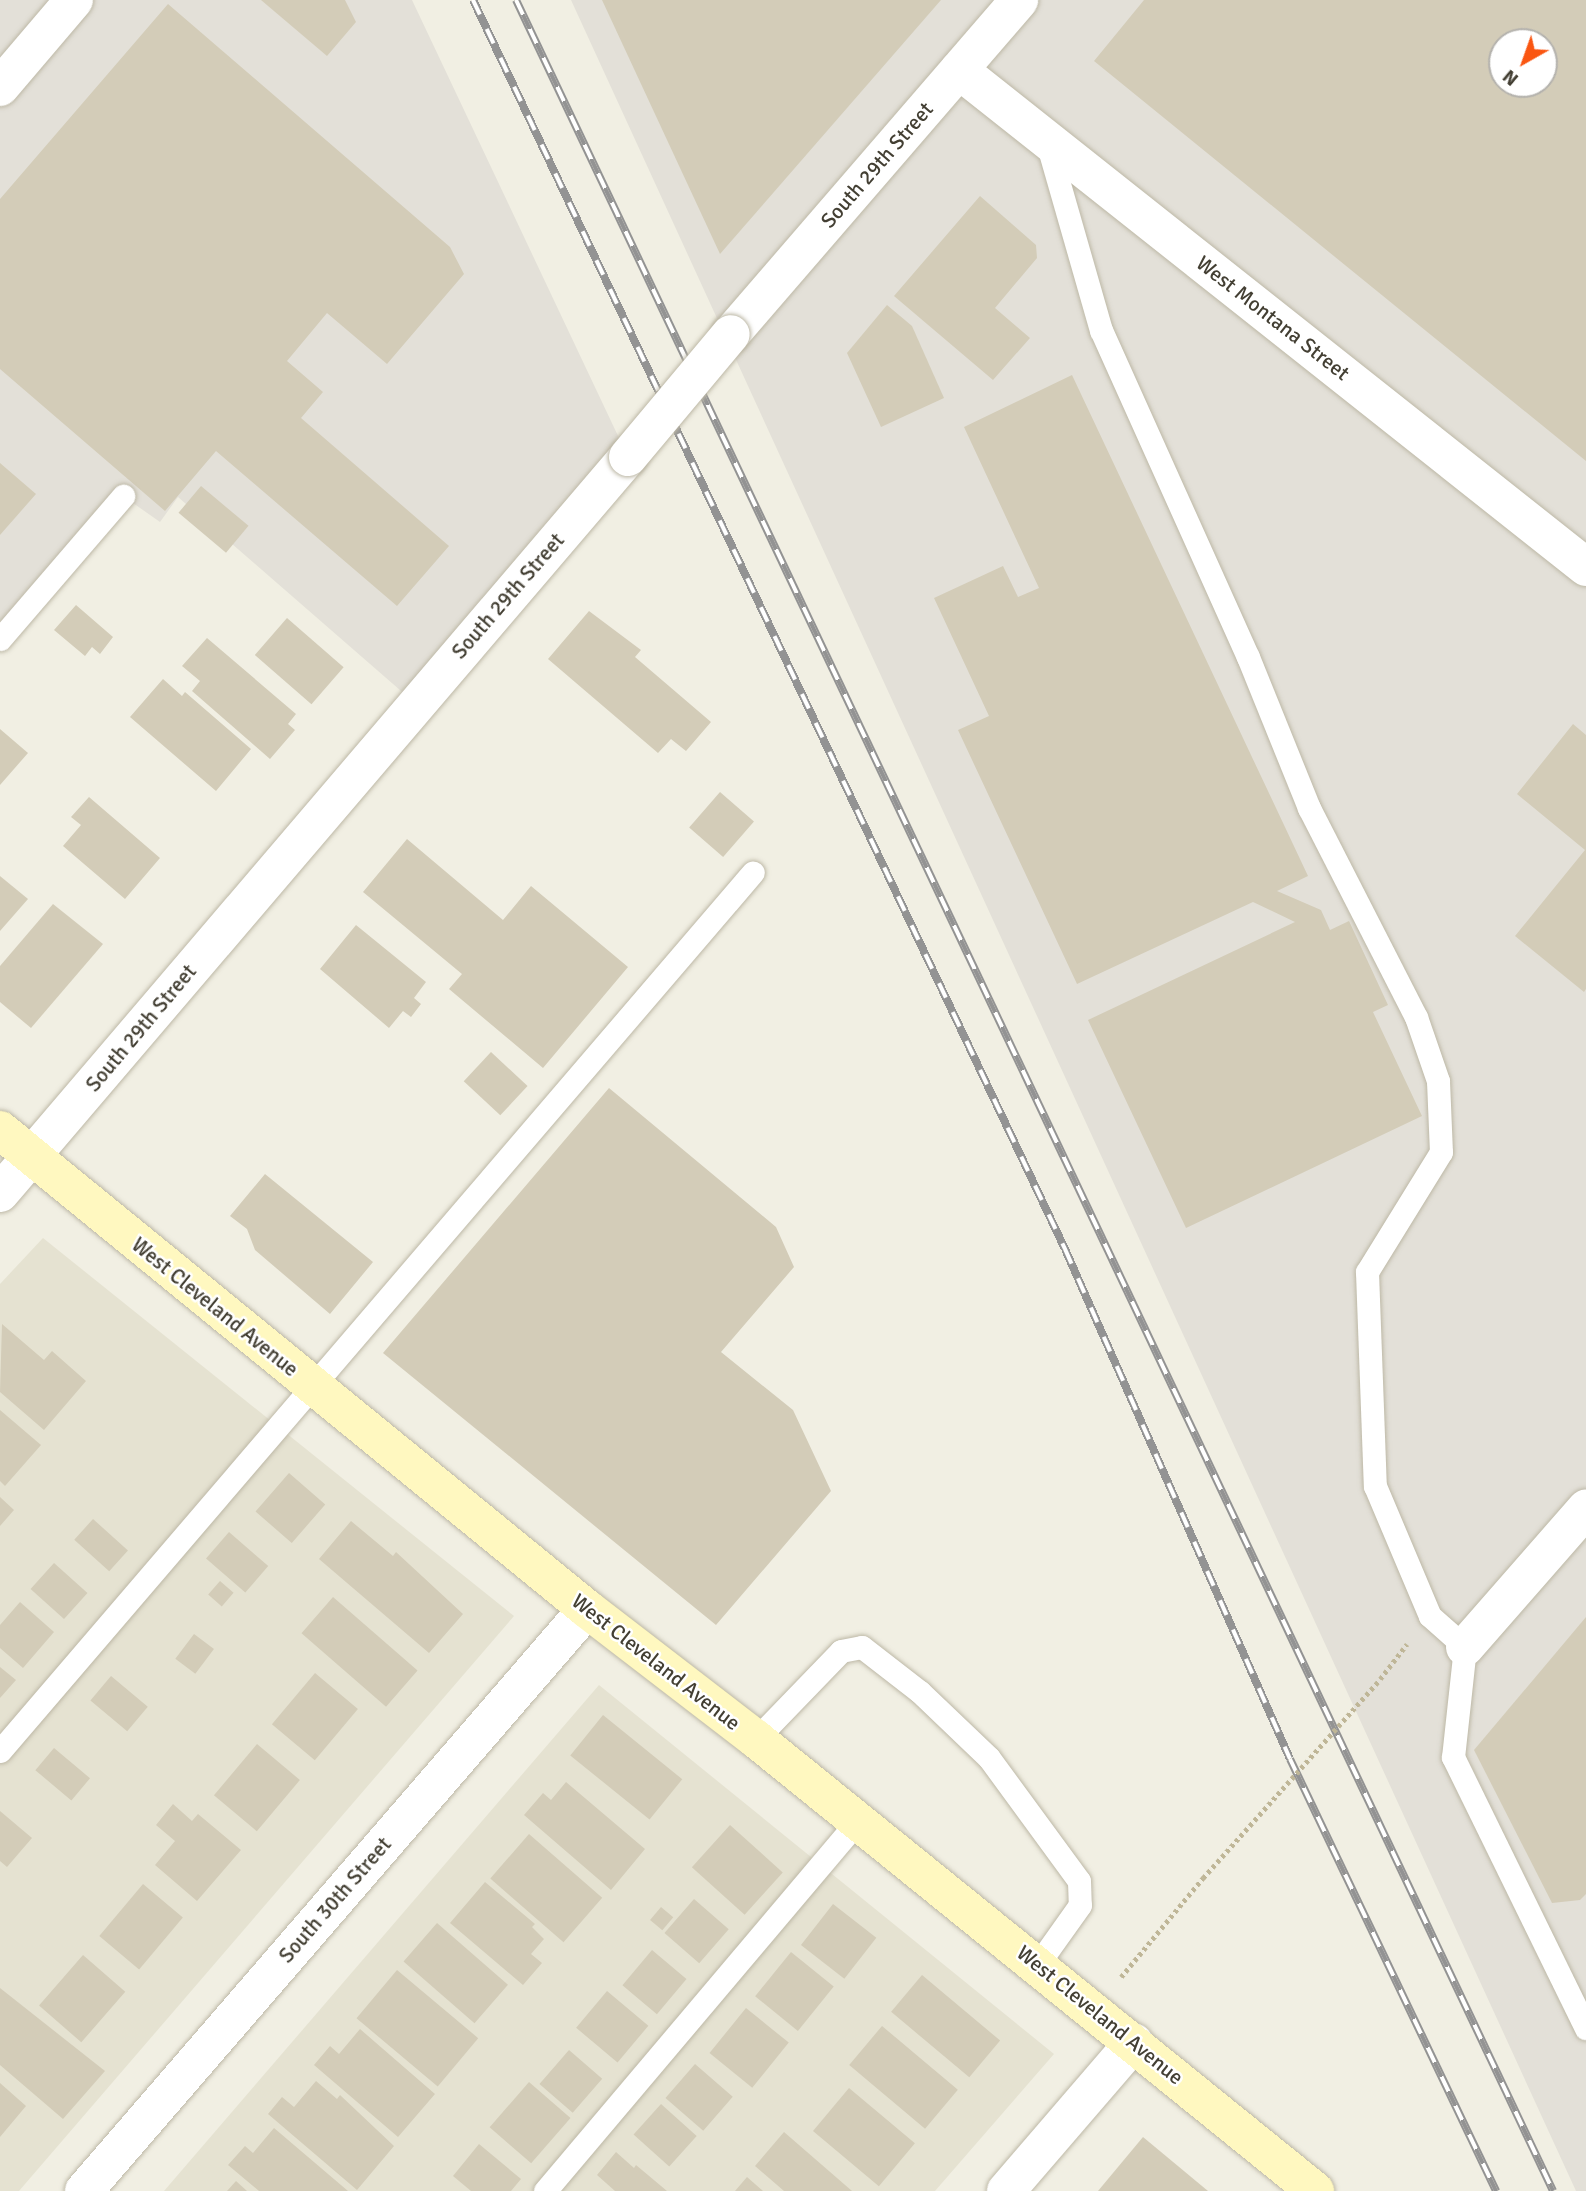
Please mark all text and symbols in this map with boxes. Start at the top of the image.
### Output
north arrow [1488,28,1558,98]
text: N [1498,64,1524,91]
street label: South 29th Street [816,97,938,233]
street label: West Montana Street [1191,250,1355,386]
street label: South 29th Street [447,528,569,664]
street label: South 29th Street [80,959,202,1097]
street label: West Cleveland Avenue [127,1232,303,1382]
street label: West Cleveland Avenue [567,1588,745,1736]
street label: South 30th Street [274,1832,396,1968]
street label: West Cleveland Avenue [1012,1940,1188,2090]

